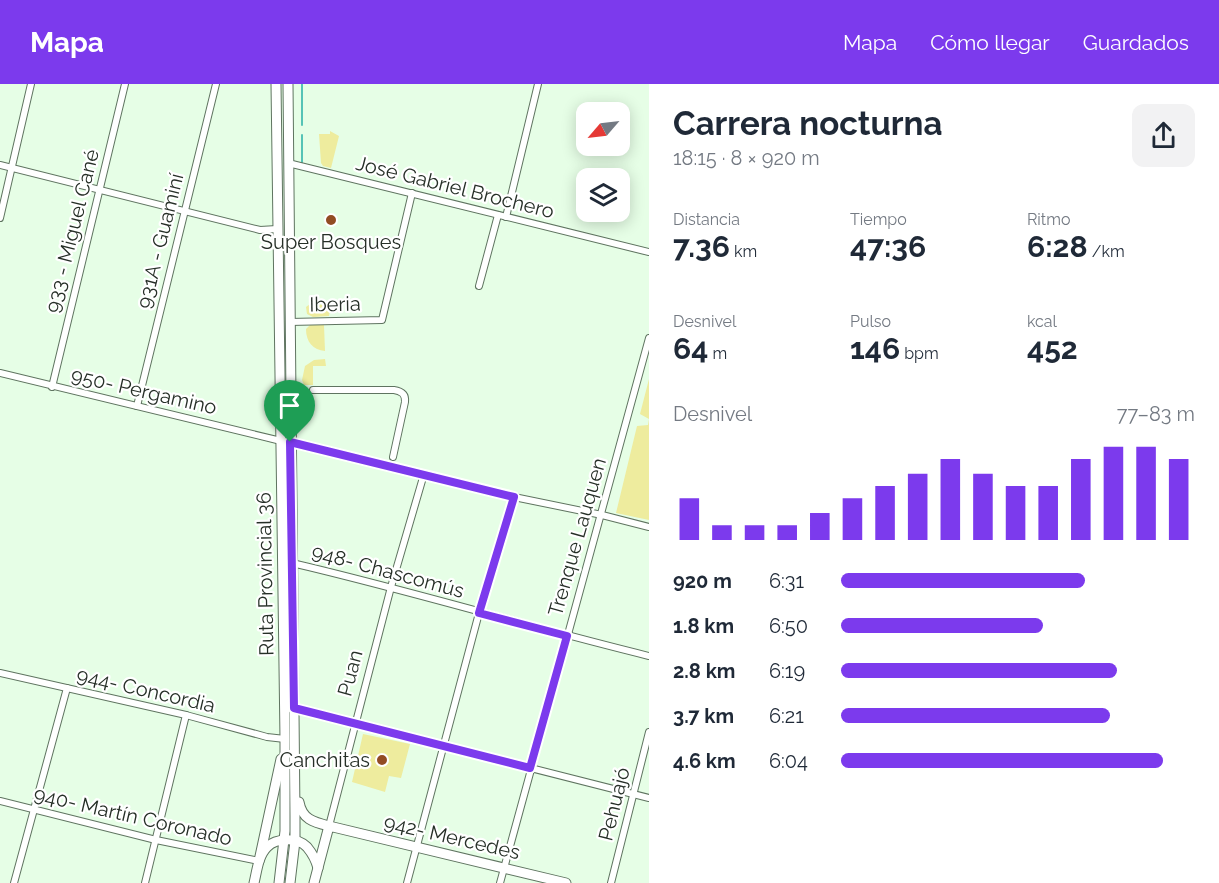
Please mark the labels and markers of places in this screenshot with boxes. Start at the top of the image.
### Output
marker: Super Bosques [324,213,338,227]
place label: Super Bosques [261,230,401,254]
pin [264,380,315,442]
place label: Canchitas [279,748,370,772]
marker: Canchitas [375,753,389,767]

